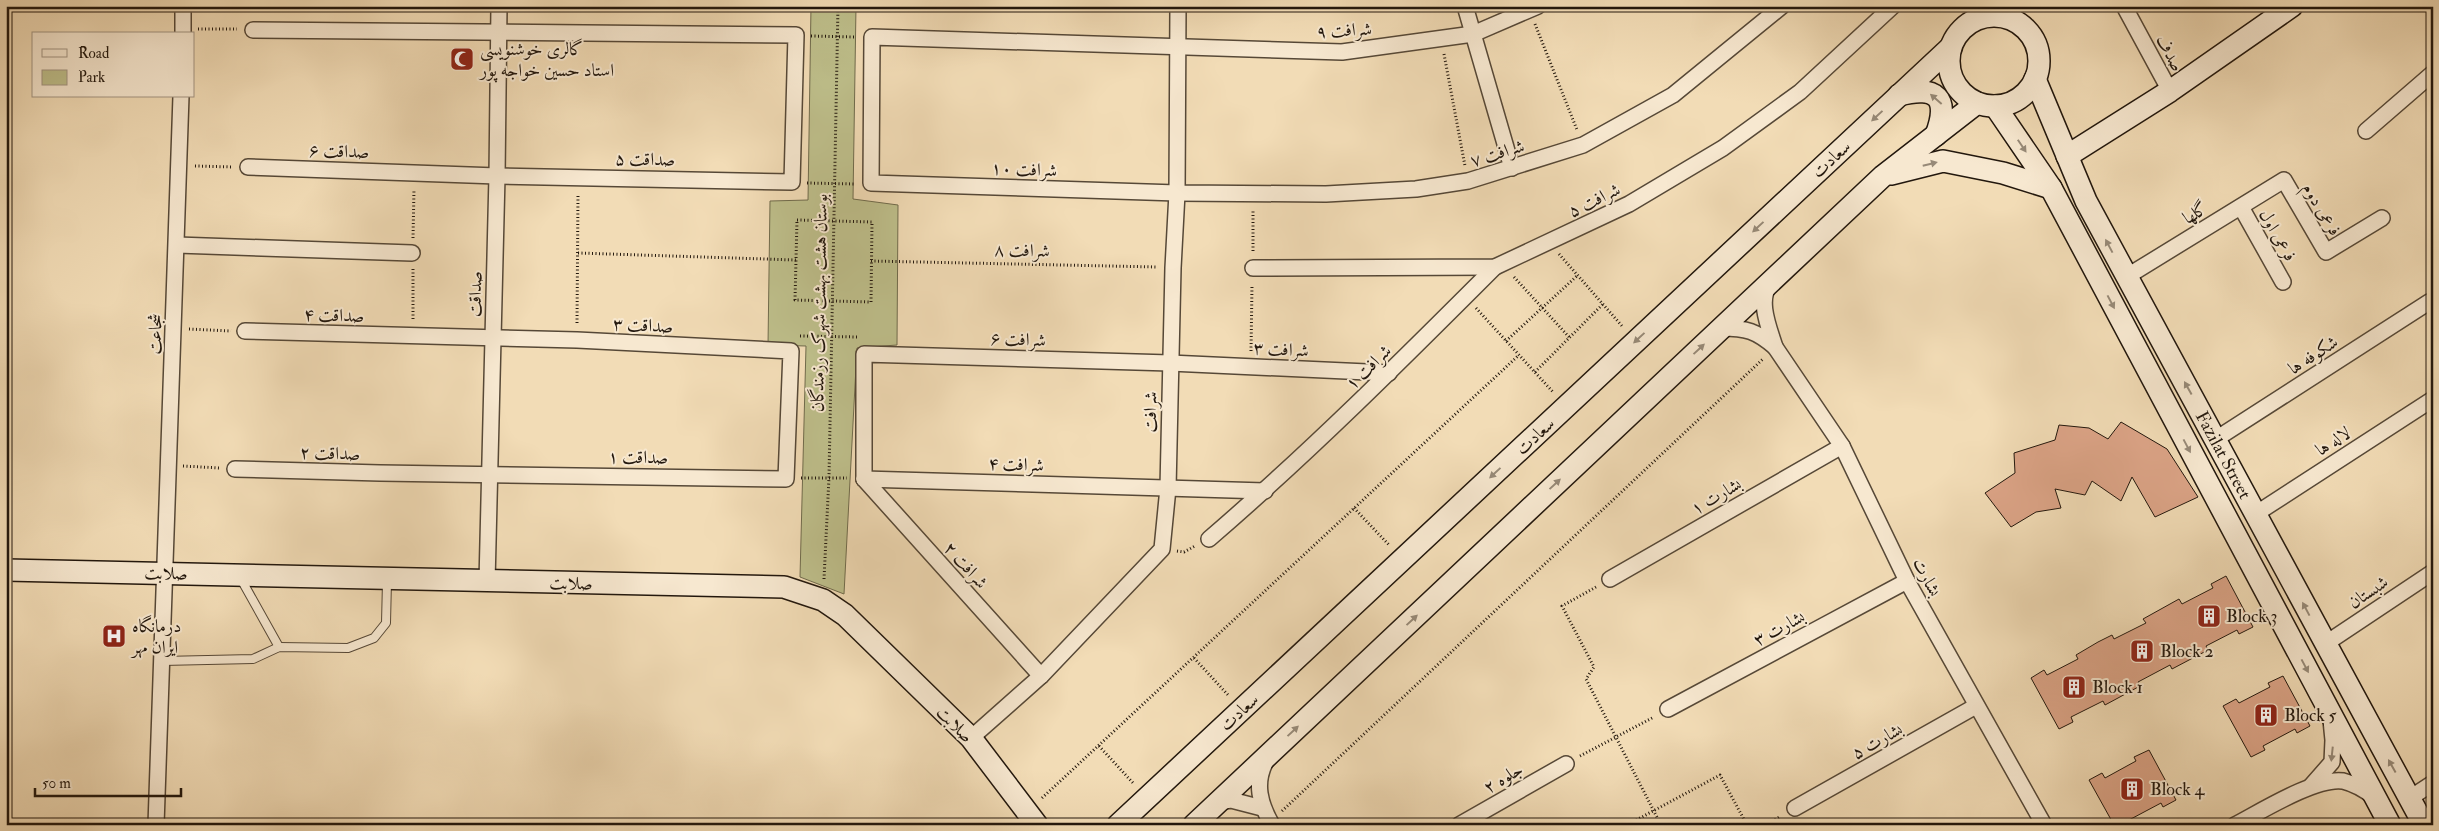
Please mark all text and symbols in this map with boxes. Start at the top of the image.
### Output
street label: شرافت ۹ [1316,18,1372,43]
street label: صدف [2150,31,2189,76]
legend [32,32,195,98]
place label: گالری خوشنویسی استاد حسین خواجه پور [478,38,614,83]
text: Road [78,44,110,63]
mosque icon: گالری خوشنویسی استاد حسین خواجه پور [449,46,475,72]
text: Park [78,68,105,87]
one-way arrow [1929,94,1942,105]
one-way arrow [1871,110,1883,122]
street label: شرافت ۷ [1467,134,1527,173]
street label: سعادت [1807,135,1856,183]
street label: صداقت ۶ [308,139,370,164]
one-way arrow [2017,139,2027,153]
street label: صداقت ۵ [615,147,675,172]
street label: شرافت ۱۰ [991,157,1057,182]
one-way arrow [1923,160,1938,168]
street label: شرافت ۵ [1564,178,1624,223]
street label: فرعی دوم [2293,178,2346,242]
street label: بوستان هشت بهشت شهرک رزمندگان [806,194,833,412]
street label: گلها [2179,197,2212,230]
street label: فرعی اول [2253,205,2302,265]
one-way arrow [1753,221,1765,233]
street label: شرافت ۸ [994,239,1050,262]
one-way arrow [2105,239,2113,253]
street label: صداقت [463,271,488,317]
one-way arrow [2107,295,2115,310]
street label: صداقت ۴ [303,303,365,328]
street label: صداقت ۳ [612,312,674,339]
street label: شجاعت [143,313,168,355]
street label: شرافت ۶ [990,327,1046,352]
street label: شکوفه ها [2284,331,2343,380]
one-way arrow [1634,332,1646,344]
street label: شرافت ۳ [1253,337,1309,362]
street label: شرافت ۱ [1340,340,1396,395]
one-way arrow [1693,343,1705,355]
one-way arrow [2183,382,2192,395]
street label: شرافت [1139,391,1162,433]
street label: Fazilat Street [2190,407,2256,503]
street label: سعادت [1511,412,1560,460]
street label: لاله ها [2311,422,2355,461]
one-way arrow [2183,438,2191,453]
street label: صداقت ۲ [299,441,361,466]
street label: صداقت ۱ [608,445,668,470]
street label: شرافت ۴ [988,452,1044,477]
one-way arrow [1490,467,1502,479]
street label: بشارت ۱ [1687,473,1746,520]
one-way arrow [1549,478,1561,490]
street label: شرافت ۲ [938,537,993,594]
street label: بشارت [1907,554,1946,601]
street label: صلابت [144,562,188,585]
street label: شبستان [2344,571,2393,614]
street label: صلابت [549,572,593,595]
one-way arrow [2302,601,2310,616]
building icon: Block 3 [2196,603,2222,629]
street label: بشارت ۳ [1750,605,1809,652]
place label: Block 3 [2226,605,2278,628]
place label: درمانگاه ایران مهر [130,614,181,659]
one-way arrow [1405,614,1417,626]
hospital icon: درمانگاه ایران مهر [101,623,127,649]
building icon: Block 2 [2129,638,2155,664]
place label: Block 2 [2160,640,2214,663]
one-way arrow [2301,659,2309,674]
building icon: Block 1 [2061,674,2087,700]
place label: Block 1 [2092,676,2143,699]
street label: سعادت [1215,688,1264,736]
street label: صلابت [931,701,978,748]
building icon: Block 5 [2253,702,2279,728]
place label: Block 5 [2284,704,2337,727]
street label: بشارت ۵ [1848,718,1907,765]
one-way arrow [1287,725,1299,737]
one-way arrow [2328,746,2336,762]
street label: جلوه ۲ [1479,758,1527,799]
one-way arrow [2388,760,2397,773]
scale bar [35,766,181,798]
text: 50 m [42,774,71,793]
building icon: Block 4 [2119,776,2145,802]
place label: Block 4 [2150,778,2206,801]

